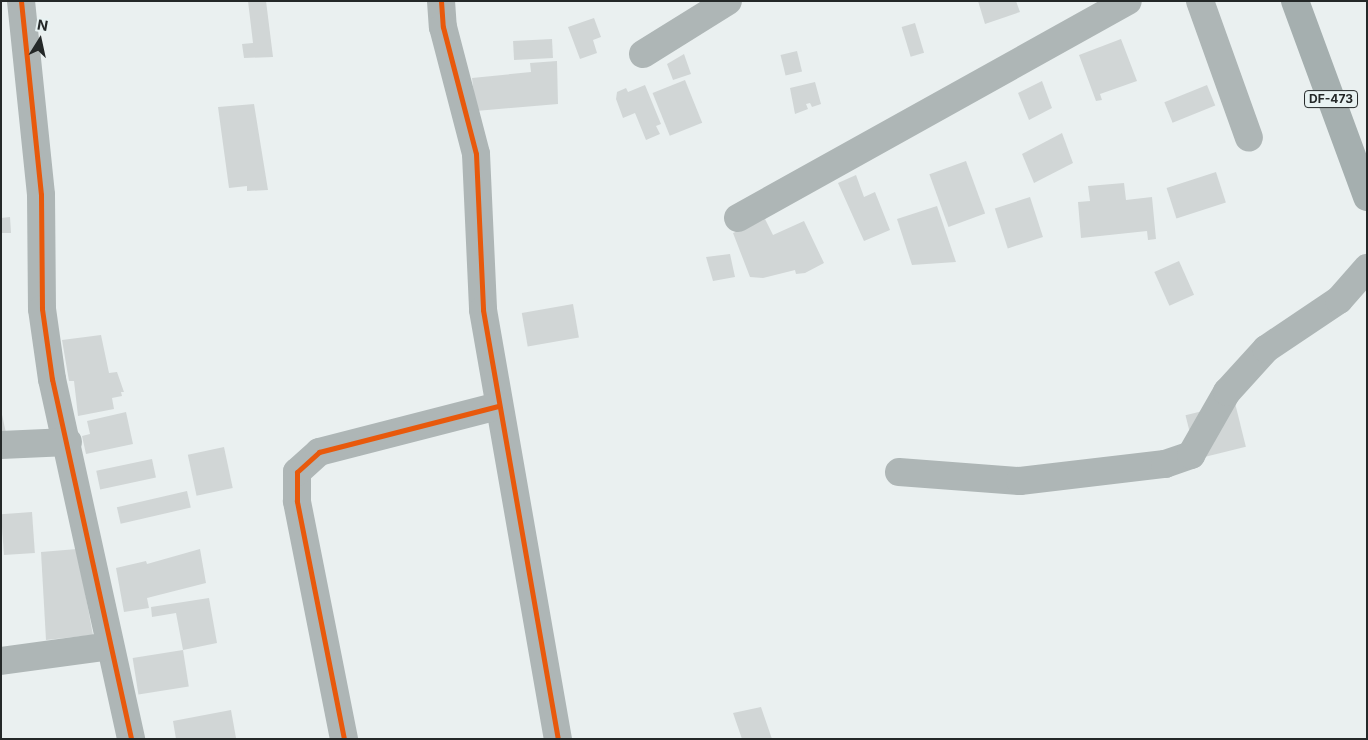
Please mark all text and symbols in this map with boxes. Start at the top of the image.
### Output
north arrow [15,15,65,65]
text: N [36,15,49,34]
road number: DF-473 [1304,90,1358,108]

